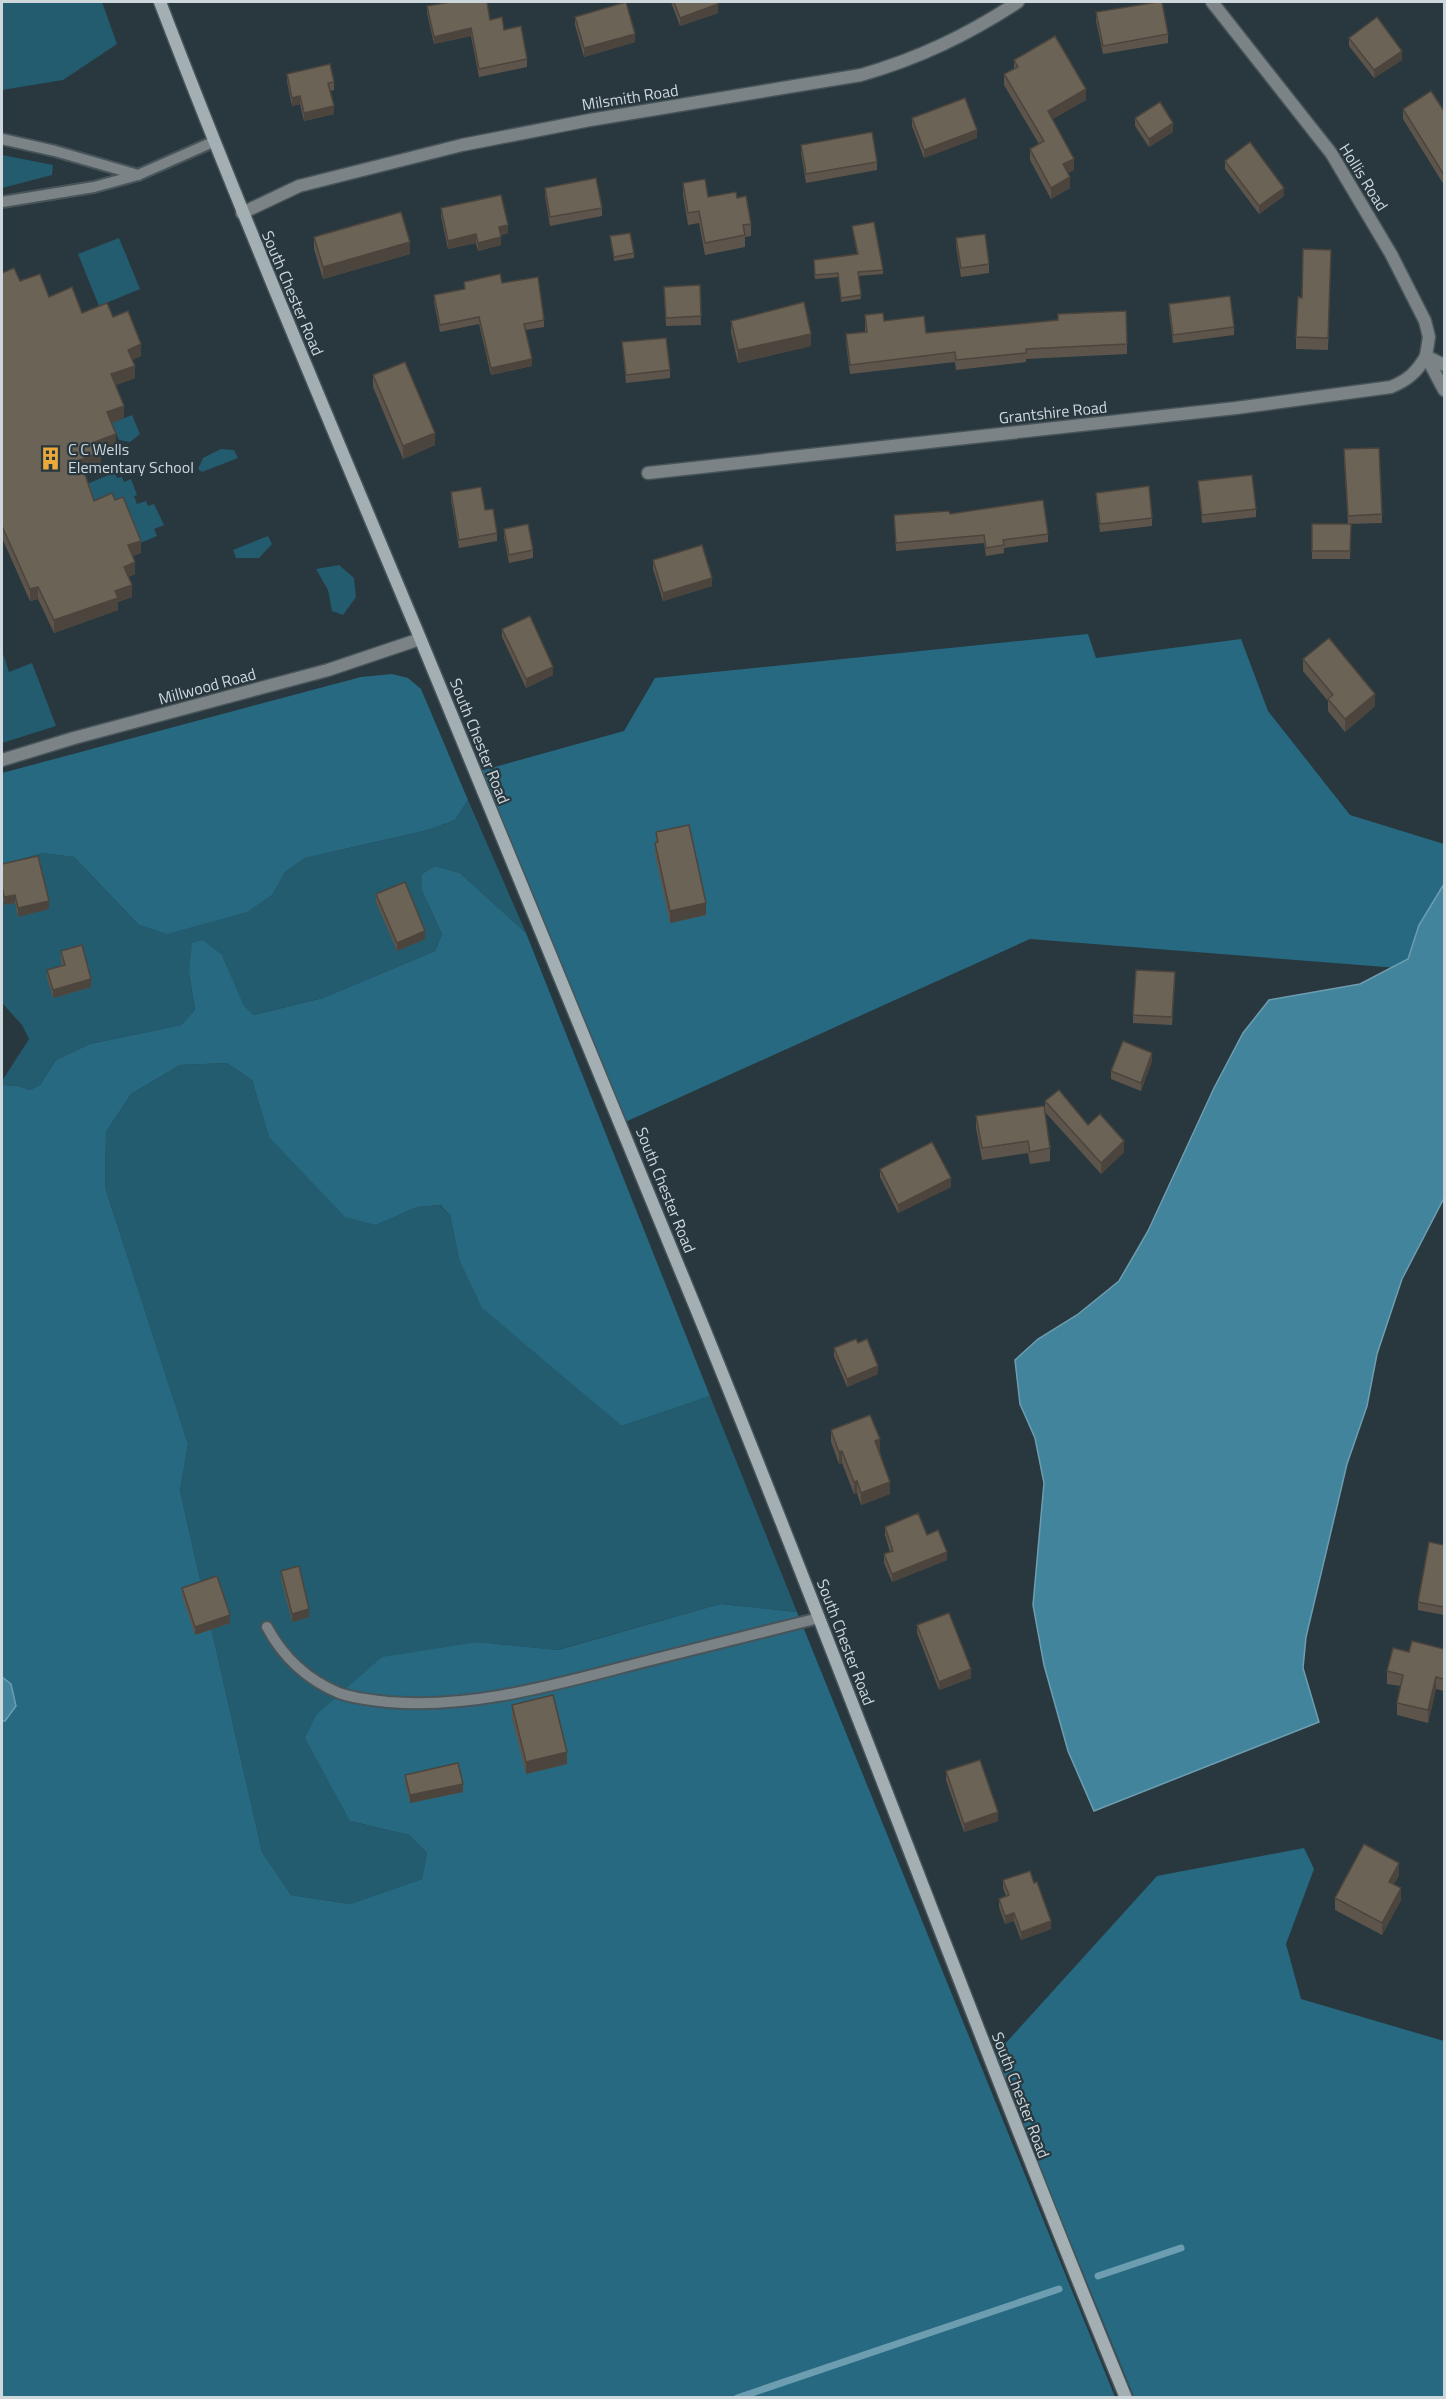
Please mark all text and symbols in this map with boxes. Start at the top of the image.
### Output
street label: Milsmith Road [580,78,680,116]
street label: Hollis Road [1334,139,1394,215]
street label: South Chester Road [256,227,330,359]
street label: Grantshire Road [998,394,1108,430]
place label: C C Wells Elementary School [68,437,194,479]
building icon: C C Wells Elementary School [37,445,63,471]
street label: Millwood Road [156,661,258,711]
street label: South Chester Road [444,675,516,807]
street label: South Chester Road [630,1124,702,1256]
street label: South Chester Road [811,1575,881,1709]
street label: South Chester Road [986,2028,1056,2162]

